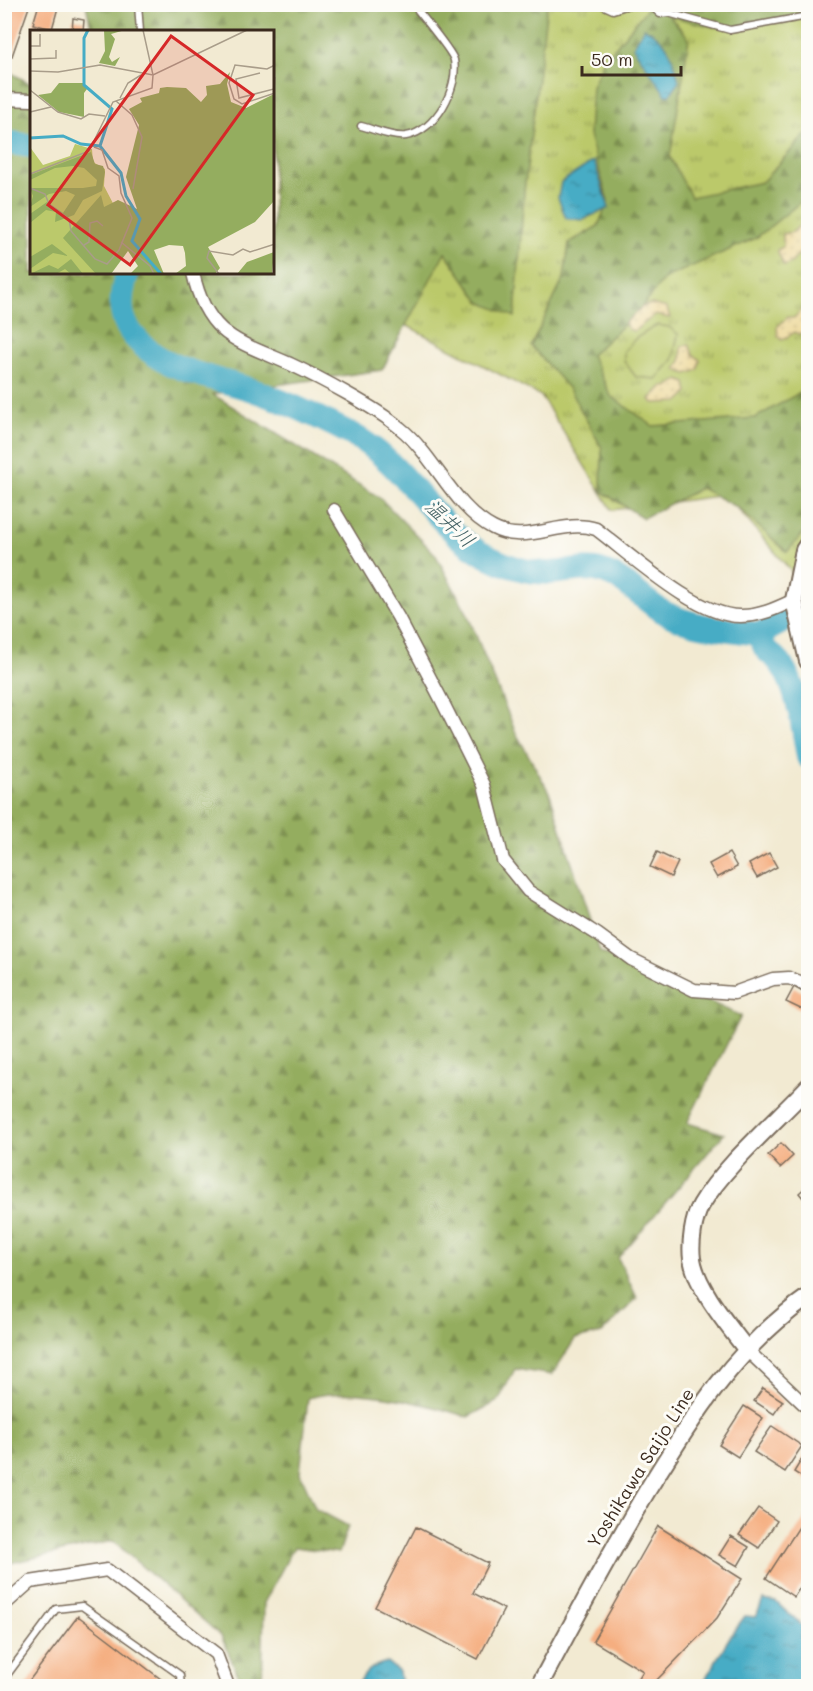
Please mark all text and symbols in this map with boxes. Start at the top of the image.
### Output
inset map [30,30,274,274]
scale bar [582,39,681,77]
text: 50 m [591,47,633,71]
water label: 温井川 [420,492,481,552]
street label: Yoshikawa Saijo Line [581,1383,699,1552]

